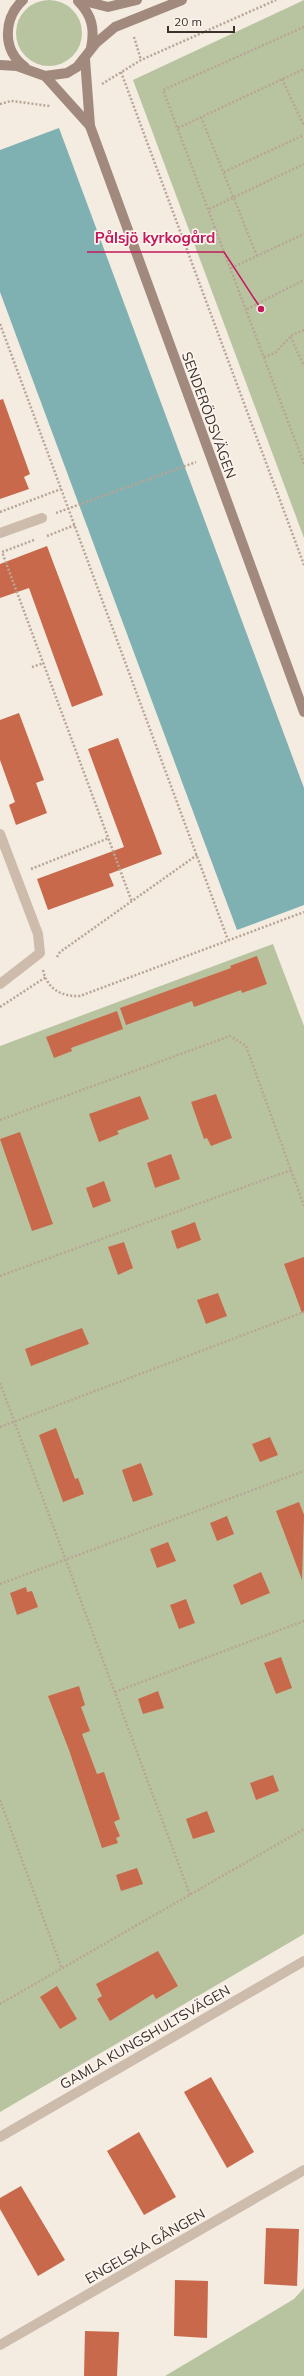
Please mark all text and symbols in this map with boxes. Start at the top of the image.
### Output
scale bar [168,8,234,34]
text: 20 m [174,14,202,29]
callout: Pålsjö kyrkogård [87,225,224,252]
text: Pålsjö kyrkogård [95,228,215,247]
street label: SENDERÖDSVÄGEN [178,349,240,481]
street label: GAMLA KUNGSHULTSVÄGEN [57,1981,233,2093]
street label: ENGELSKA GÅNGEN [82,2204,208,2288]

